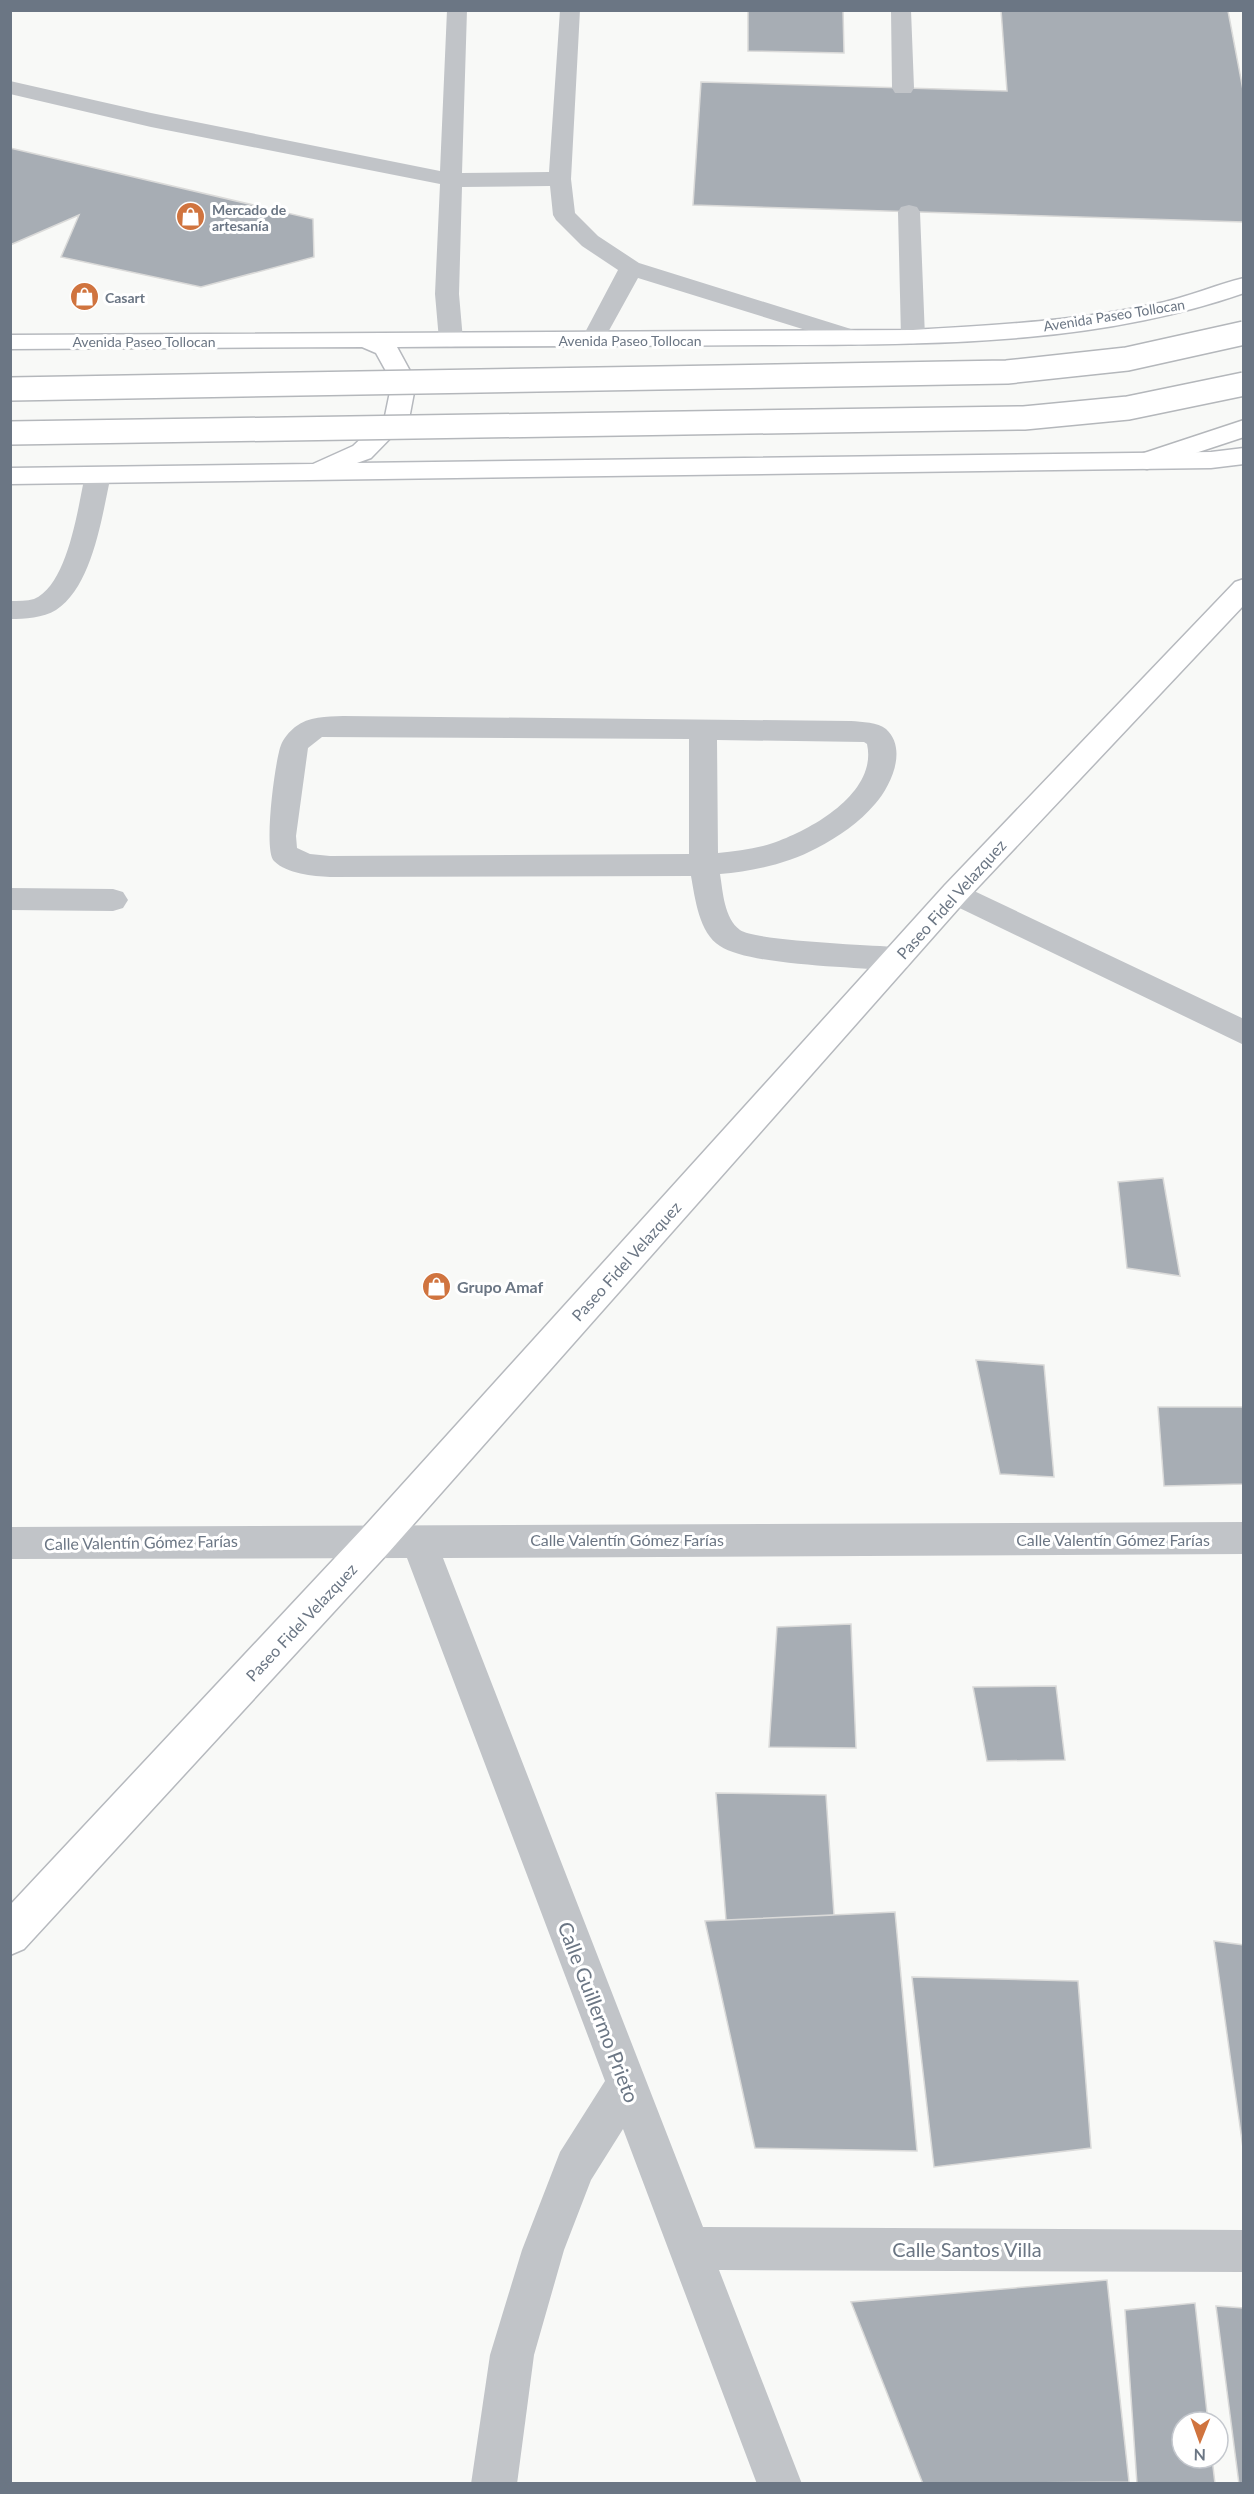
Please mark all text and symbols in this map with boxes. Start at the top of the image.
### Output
shop icon: Mercado de artesanía [175,201,207,233]
place label: Mercado de artesanía [212,201,287,234]
shop icon: Casart [68,281,100,313]
place label: Casart [105,289,146,306]
street label: Avenida Paseo Tollocan [1042,295,1186,335]
street label: Avenida Paseo Tollocan [558,332,702,349]
street label: Avenida Paseo Tollocan [72,333,216,350]
street label: Paseo Fidel Velazquez [892,835,1010,963]
street label: Paseo Fidel Velazquez [567,1197,685,1325]
shop icon: Grupo Amaf [420,1270,452,1302]
place label: Grupo Amaf [457,1277,544,1296]
street label: Calle Valentín Gómez Farías [530,1530,724,1549]
street label: Calle Valentín Gómez Farías [1016,1530,1210,1549]
street label: Calle Valentín Gómez Farías [44,1531,238,1553]
street label: Paseo Fidel Velazquez [242,1559,360,1685]
street label: Calle Guillermo Prieto [553,1918,645,2106]
street label: Calle Santos Villa [892,2237,1042,2261]
north arrow [1170,2410,1230,2470]
text: N [1193,2446,1206,2465]

